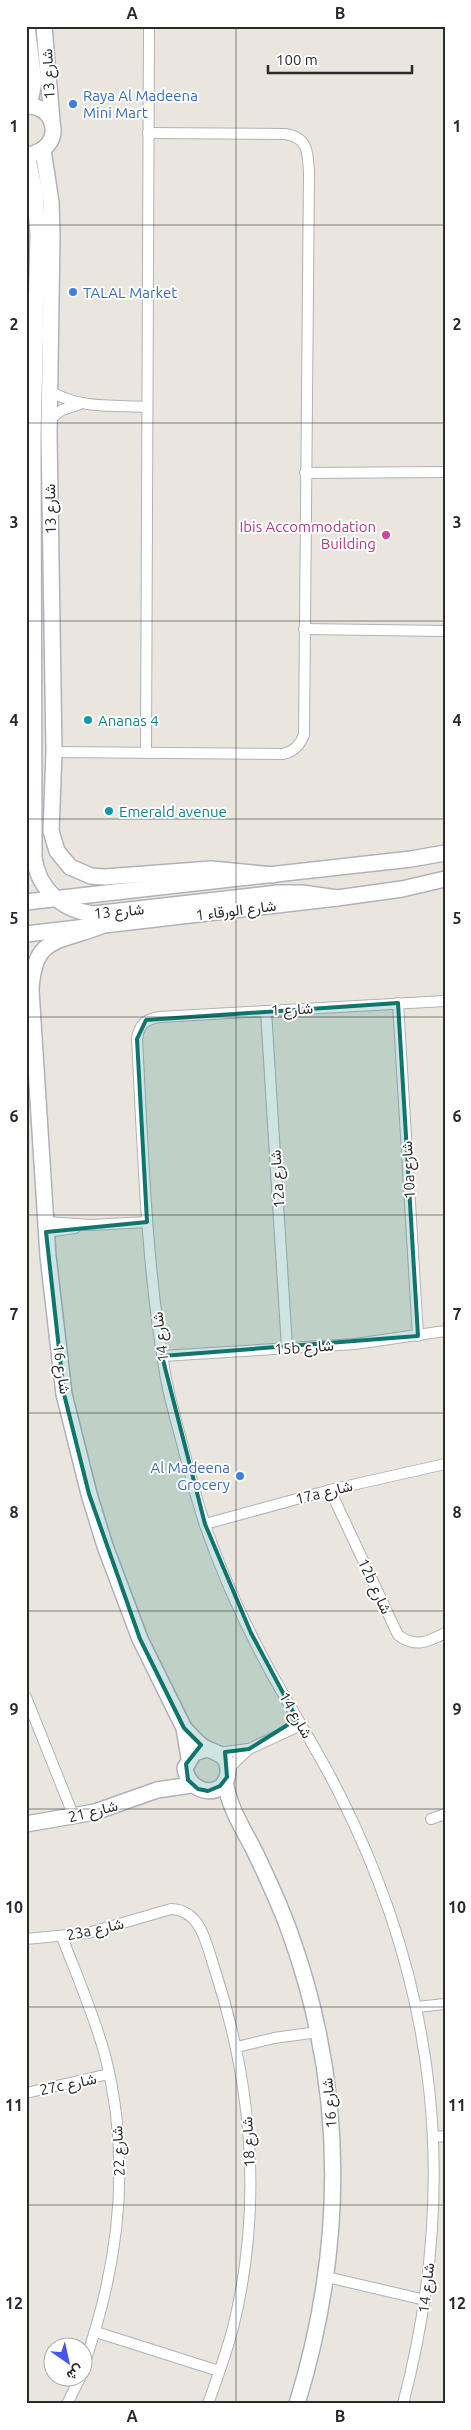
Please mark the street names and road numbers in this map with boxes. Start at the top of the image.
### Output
street label: شارع 13 [38,48,61,100]
street label: شارع 13 [41,483,62,534]
street label: شارع الورقاء 1 [195,897,278,926]
street label: شارع 13 [93,900,145,925]
street label: شارع 1 [271,999,314,1022]
street label: 10a شارع [398,1140,421,1200]
street label: 12a شارع [266,1149,291,1209]
street label: شارع 14 [148,1310,174,1363]
street label: 15b شارع [274,1336,335,1361]
street label: شارع 16 [47,1343,74,1396]
street label: 17a شارع [294,1477,355,1510]
street label: 12b شارع [352,1556,395,1618]
street label: شارع 14 [273,1689,316,1743]
street label: شارع 21 [66,1797,120,1828]
street label: 23a شارع [65,1915,126,1946]
street label: 27c شارع [38,2070,99,2101]
street label: شارع 16 [318,2077,343,2129]
street label: شارع 18 [238,2116,261,2168]
street label: شارع 22 [108,2125,131,2177]
street label: شارع 14 [414,2262,441,2314]

